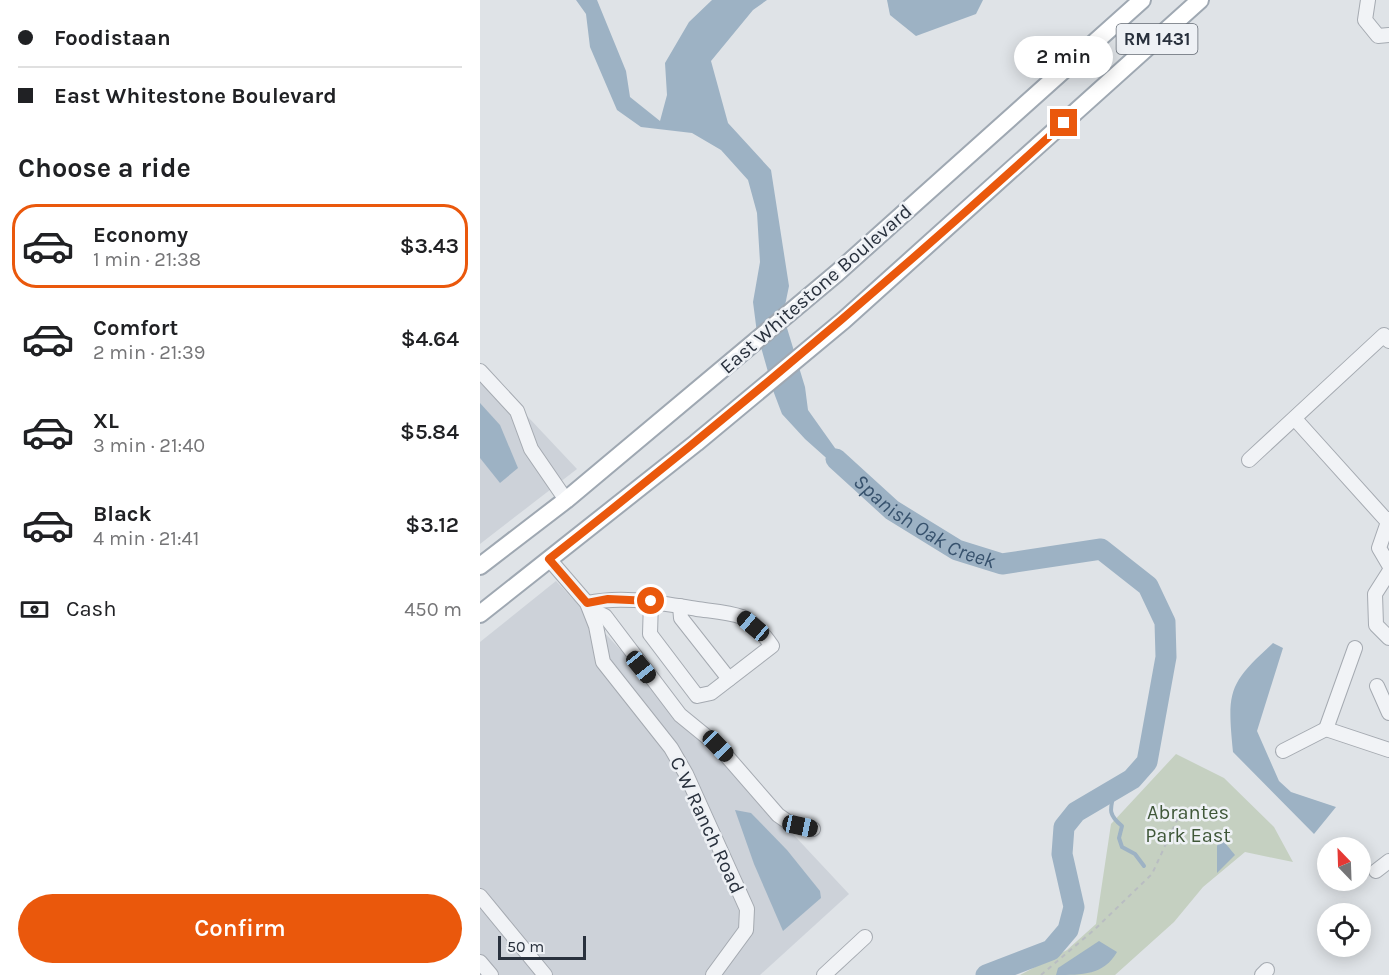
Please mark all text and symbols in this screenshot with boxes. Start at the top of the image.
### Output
road number: RM 1431 [1116,24,1198,54]
text: Foodistaan [54,25,171,51]
callout: 2 min [1014,36,1114,78]
text: 2 min [1036,45,1091,68]
text: East Whitestone Boulevard [54,83,337,109]
route end [1050,109,1077,136]
text: Choose a ride [18,152,191,184]
street label: East Whitestone Boulevard [716,200,916,378]
icon: car [21,219,75,273]
text: Economy [93,222,188,248]
text: $3.43 [400,233,459,259]
text: 1 min · 21:38 [93,248,201,271]
icon: car [21,312,75,366]
text: Comfort [93,315,178,341]
text: $4.64 [401,326,459,352]
text: 2 min · 21:39 [93,341,205,364]
icon: car [21,405,75,459]
text: XL [93,408,119,434]
text: $5.84 [400,419,459,445]
text: 3 min · 21:40 [93,434,205,457]
water label: Spanish Oak Creek [849,469,999,573]
icon: car [21,498,75,552]
text: Black [93,501,152,527]
text: $3.12 [405,512,459,538]
text: 4 min · 21:41 [93,527,199,550]
route start [637,587,664,614]
icon: cash [18,593,51,626]
text: Cash [66,596,116,622]
text: 450 m [404,598,462,621]
car [733,608,773,644]
car [623,647,659,687]
car [699,727,737,765]
street label: C W Ranch Road [665,753,749,897]
park label: Abrantes Park East [1145,801,1231,847]
car [781,813,819,839]
north arrow [1317,837,1371,891]
map controls [1317,837,1371,957]
button: Confirm [18,894,462,963]
button: locate [1317,903,1371,957]
scale bar [498,933,586,960]
text: 50 m [507,937,544,956]

